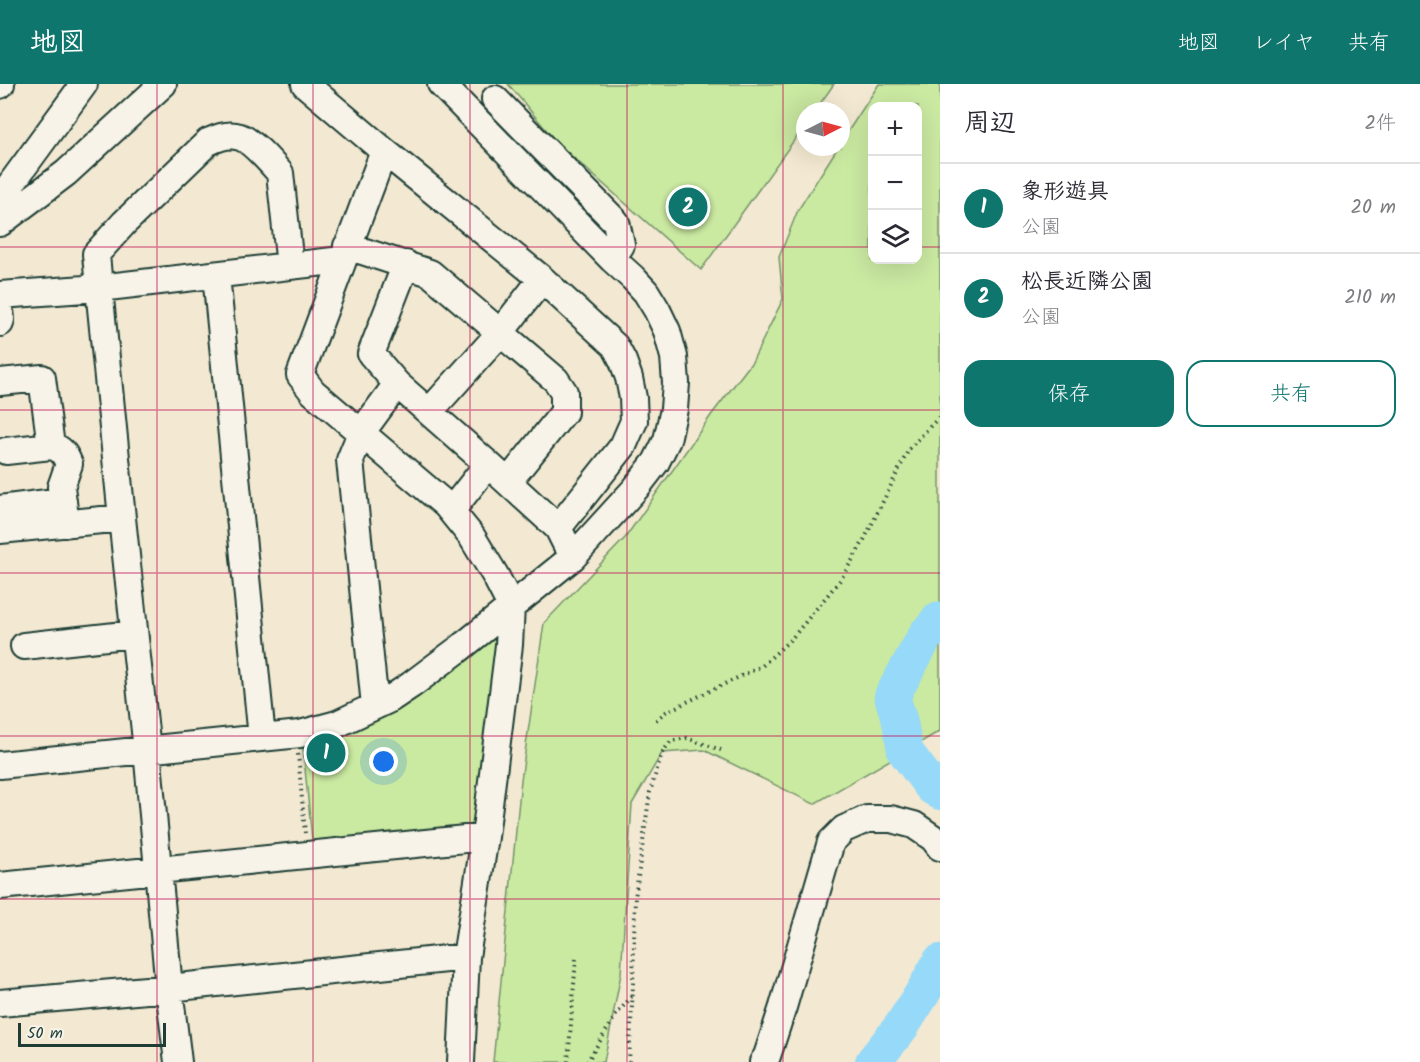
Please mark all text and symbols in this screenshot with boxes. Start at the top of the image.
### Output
text: 地図 [30,21,86,66]
text: 地図 [1178,27,1220,60]
text: レイヤ [1253,27,1315,60]
text: 共有 [1348,27,1390,60]
north arrow [796,102,850,156]
map controls [868,102,922,264]
button: + [868,102,922,156]
text: 周辺 [964,103,1016,145]
text: 2件 [1364,108,1396,140]
button: − [868,156,922,210]
text: 象形遊具 [1021,175,1109,210]
pin: 2 [668,184,708,230]
text: 1 [980,192,987,224]
text: 20 m [1350,192,1396,224]
button: layers [868,210,922,264]
text: 公園 [1021,212,1061,244]
text: 松長近隣公園 [1021,265,1153,300]
text: 2 [978,282,989,314]
text: 210 m [1344,282,1396,314]
text: 公園 [1021,302,1061,334]
button: 保存 [964,360,1174,427]
button: 共有 [1186,360,1396,427]
pin: 1 [306,730,346,776]
your location [369,747,398,776]
scale bar [18,1020,166,1048]
text: 50 m [27,1021,63,1046]

